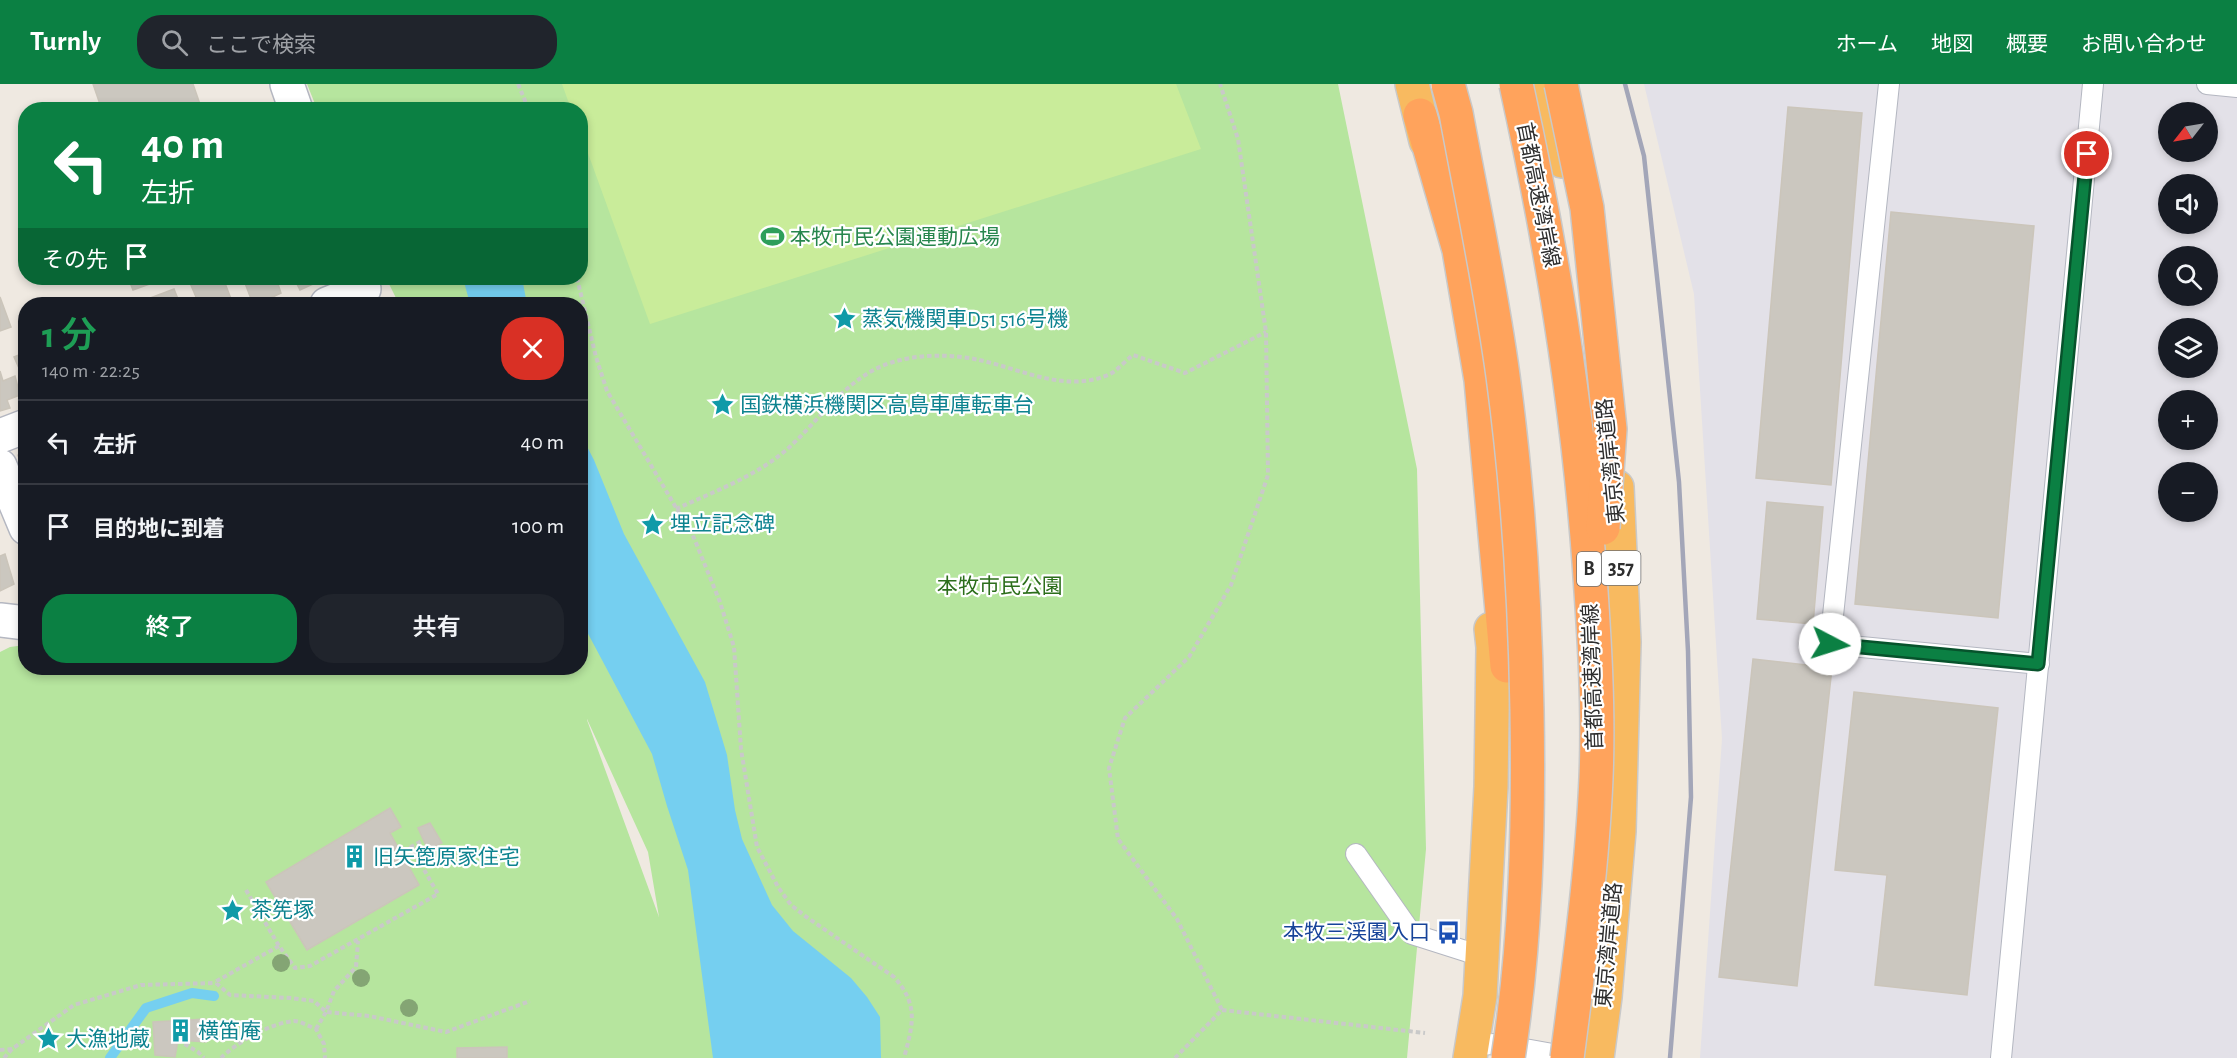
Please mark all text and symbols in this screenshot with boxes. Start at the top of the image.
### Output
search box [137,15,557,69]
icon: search [158,26,191,59]
text: Turnly [30,28,101,56]
text: ここで検索 [206,34,316,56]
text: ホーム [1836,34,1898,55]
text: 地図 [1931,34,1973,55]
text: 概要 [2006,34,2048,55]
text: お問い合わせ [2081,34,2207,55]
north arrow [2158,102,2218,162]
map controls [2158,102,2218,522]
street label: 首都高速湾岸線 [1514,121,1563,269]
text: 40 m [141,124,224,166]
icon: left [42,126,120,204]
pin [2061,128,2112,179]
icon: arrive [2070,137,2103,170]
button: sound [2158,174,2218,234]
text: 左折 [141,180,195,207]
sports icon: 本牧市民公園運動広場 [759,224,785,250]
place label: 本牧市民公園運動広場 [790,226,1000,248]
icon: arrive [120,240,153,273]
button: search [2158,246,2218,306]
text: その先 [42,249,108,271]
place icon: 蒸気機関車D51 516号機 [831,306,857,332]
place label: 蒸気機関車D51 516号機 [862,308,1068,330]
button: close [501,317,564,380]
text: 1 分 [42,318,96,354]
button: layers [2158,318,2218,378]
text: 140 m · 22:25 [42,361,140,381]
button: + [2158,390,2218,450]
place icon: 国鉄横浜機関区高島車庫転車台 [709,392,735,418]
place label: 国鉄横浜機関区高島車庫転車台 [740,394,1034,416]
street label: 東京湾岸道路 [1593,397,1628,525]
icon: left [42,426,75,459]
text: 40 m [521,431,564,453]
text: 左折 [93,434,137,456]
button: − [2158,462,2218,522]
icon: arrive [42,510,75,543]
place icon: 埋立記念碑 [639,511,665,537]
place label: 埋立記念碑 [670,513,775,535]
text: 100 m [512,515,564,537]
text: 目的地に到着 [93,518,225,540]
road number: 357 [1602,551,1640,585]
road number: B [1577,552,1601,586]
park label: 本牧市民公園 [937,575,1063,597]
button: 終了 [42,594,297,663]
button: 共有 [309,594,564,663]
street label: 首都高速湾岸線 [1579,603,1606,751]
position arrow [1798,612,1862,676]
building icon: 旧矢箆原家住宅 [342,844,368,870]
place label: 旧矢箆原家住宅 [373,846,520,868]
street label: 東京湾岸道路 [1592,881,1625,1009]
place icon: 茶筅塚 [220,897,246,923]
place label: 茶筅塚 [251,899,314,921]
bus stop icon: 本牧三渓園入口 [1435,919,1461,945]
place label: 本牧三渓園入口 [1283,921,1430,943]
building icon: 横笛庵 [167,1018,193,1044]
place label: 横笛庵 [198,1020,261,1042]
place icon: 大漁地蔵 [35,1026,61,1052]
place label: 大漁地蔵 [66,1028,150,1050]

